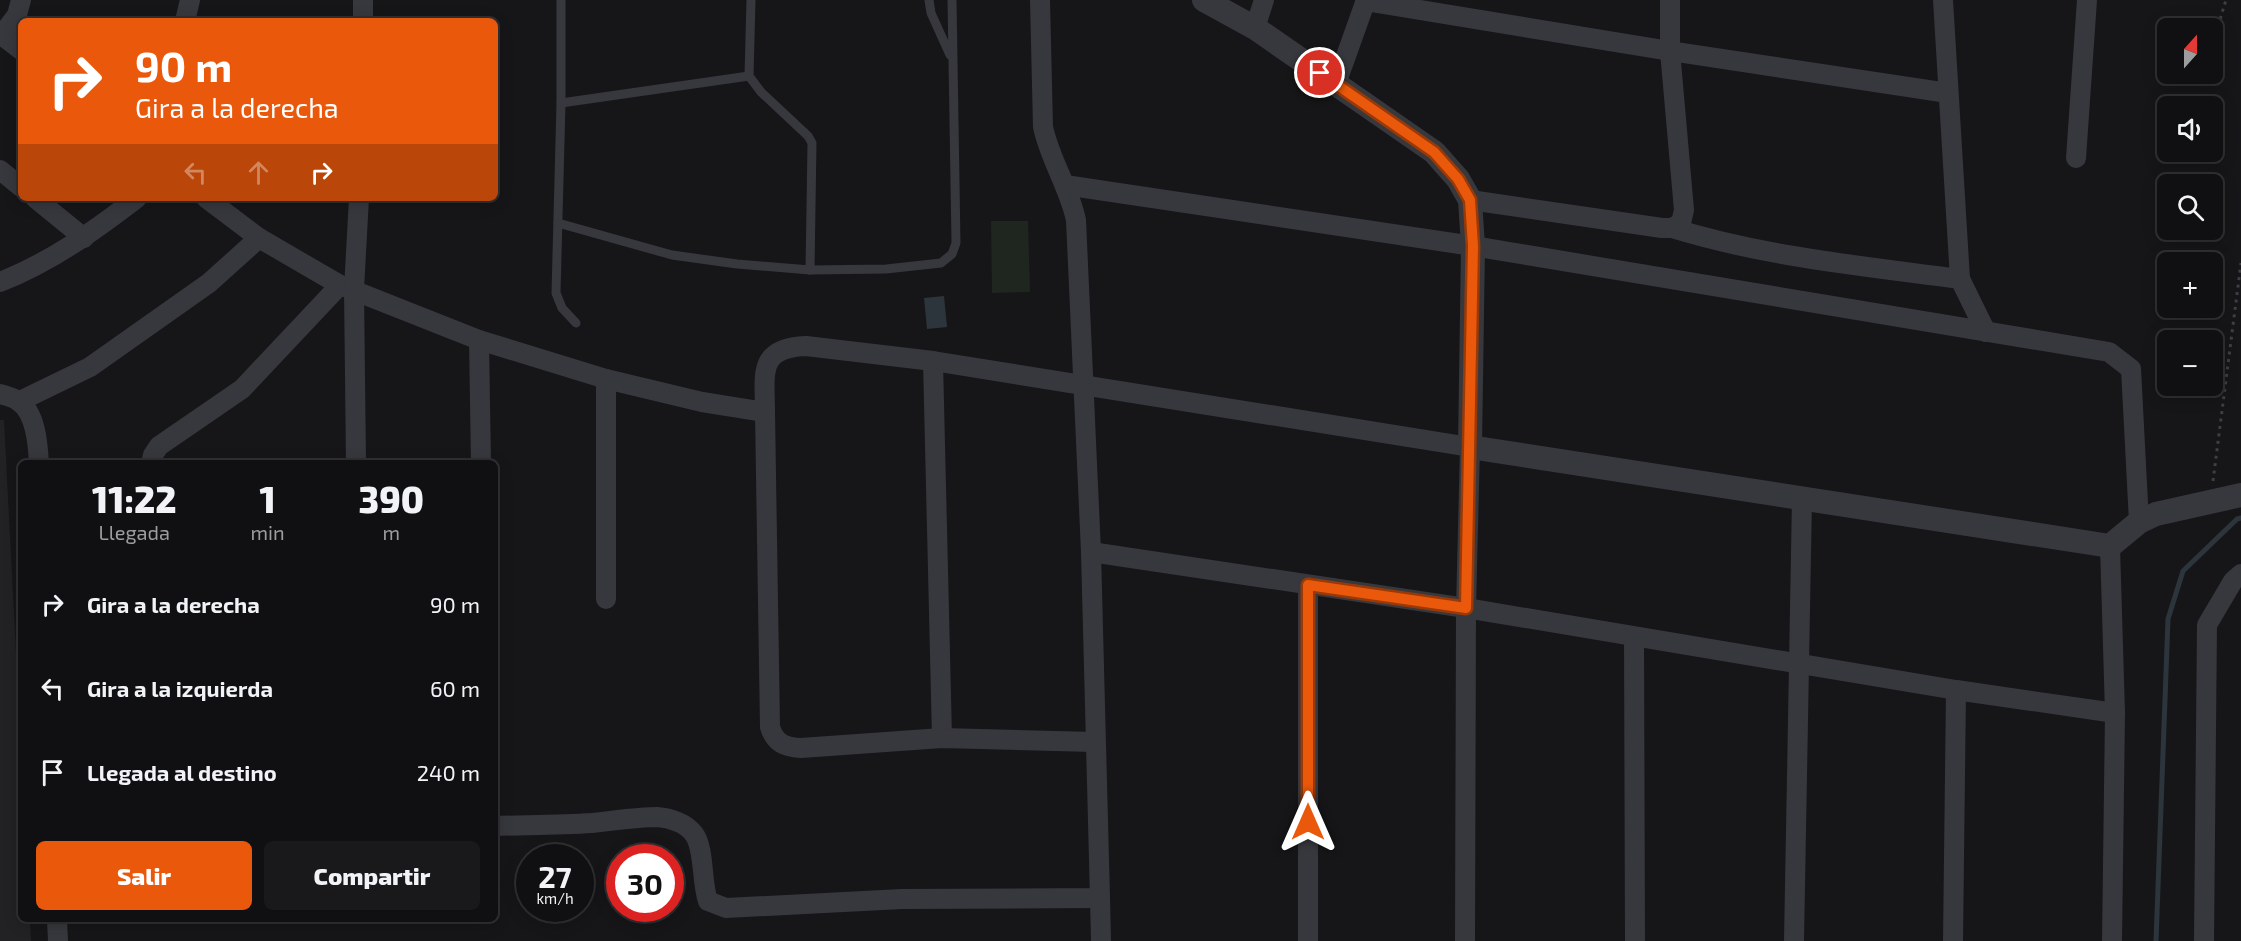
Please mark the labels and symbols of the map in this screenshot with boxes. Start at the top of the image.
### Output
north arrow [2157,18,2223,84]
pin [1294,47,1345,98]
position arrow [1276,790,1340,854]
speed limit sign: 30 [606,844,684,922]

